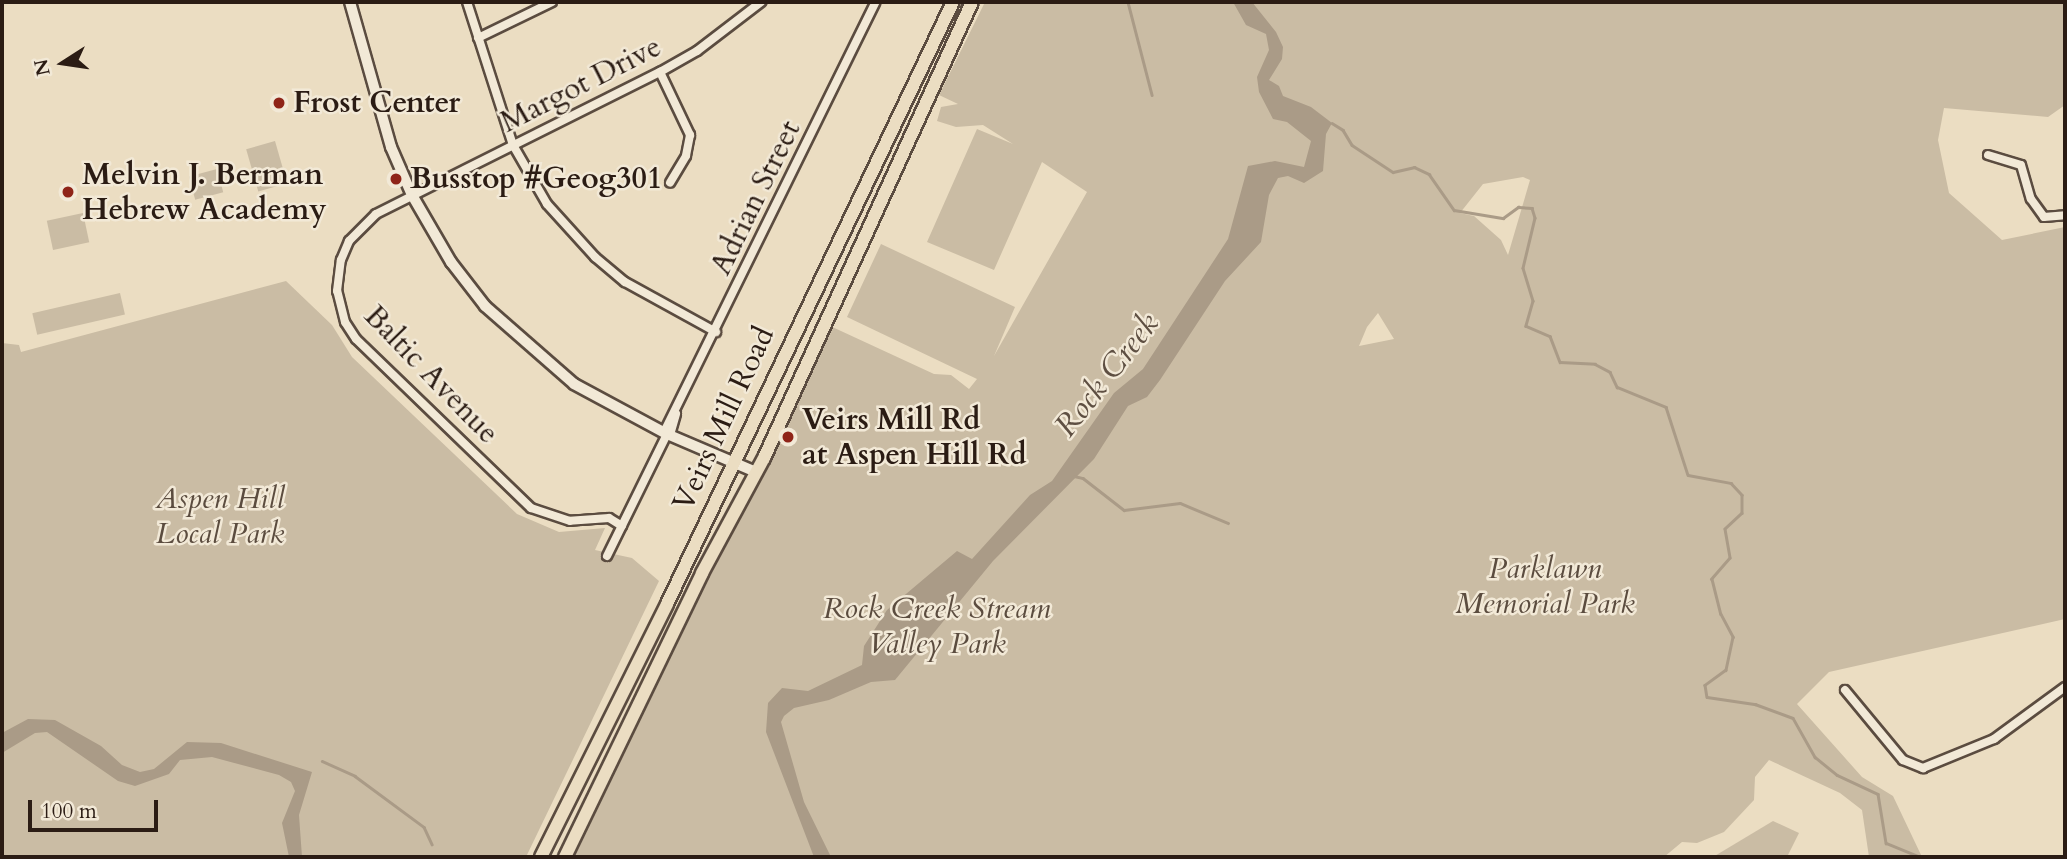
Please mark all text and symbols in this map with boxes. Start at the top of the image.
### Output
north arrow [28,28,98,98]
street label: Margot Drive [495,29,667,141]
text: N [28,57,57,78]
place label: Frost Center [293,85,460,121]
marker: Frost Center [271,95,287,111]
street label: Adrian Street [703,115,809,281]
place label: Melvin J. Berman Hebrew Academy [82,157,326,228]
place label: Busstop #Geog301 [410,161,662,197]
marker: Busstop #Geog301 [388,171,404,187]
marker: Melvin J. Berman Hebrew Academy [60,184,76,200]
street label: Baltic Avenue [356,299,506,451]
water label: Rock Creek [1047,305,1167,445]
street label: Veirs Mill Road [666,321,782,517]
place label: Veirs Mill Rd at Aspen Hill Rd [802,402,1027,472]
marker: Veirs Mill Rd at Aspen Hill Rd [780,429,796,445]
park label: Aspen Hill Local Park [155,481,285,552]
park label: Parklawn Memorial Park [1455,551,1635,622]
park label: Rock Creek Stream Valley Park [823,591,1051,662]
scale bar [32,786,161,830]
text: 100 m [41,797,97,826]

